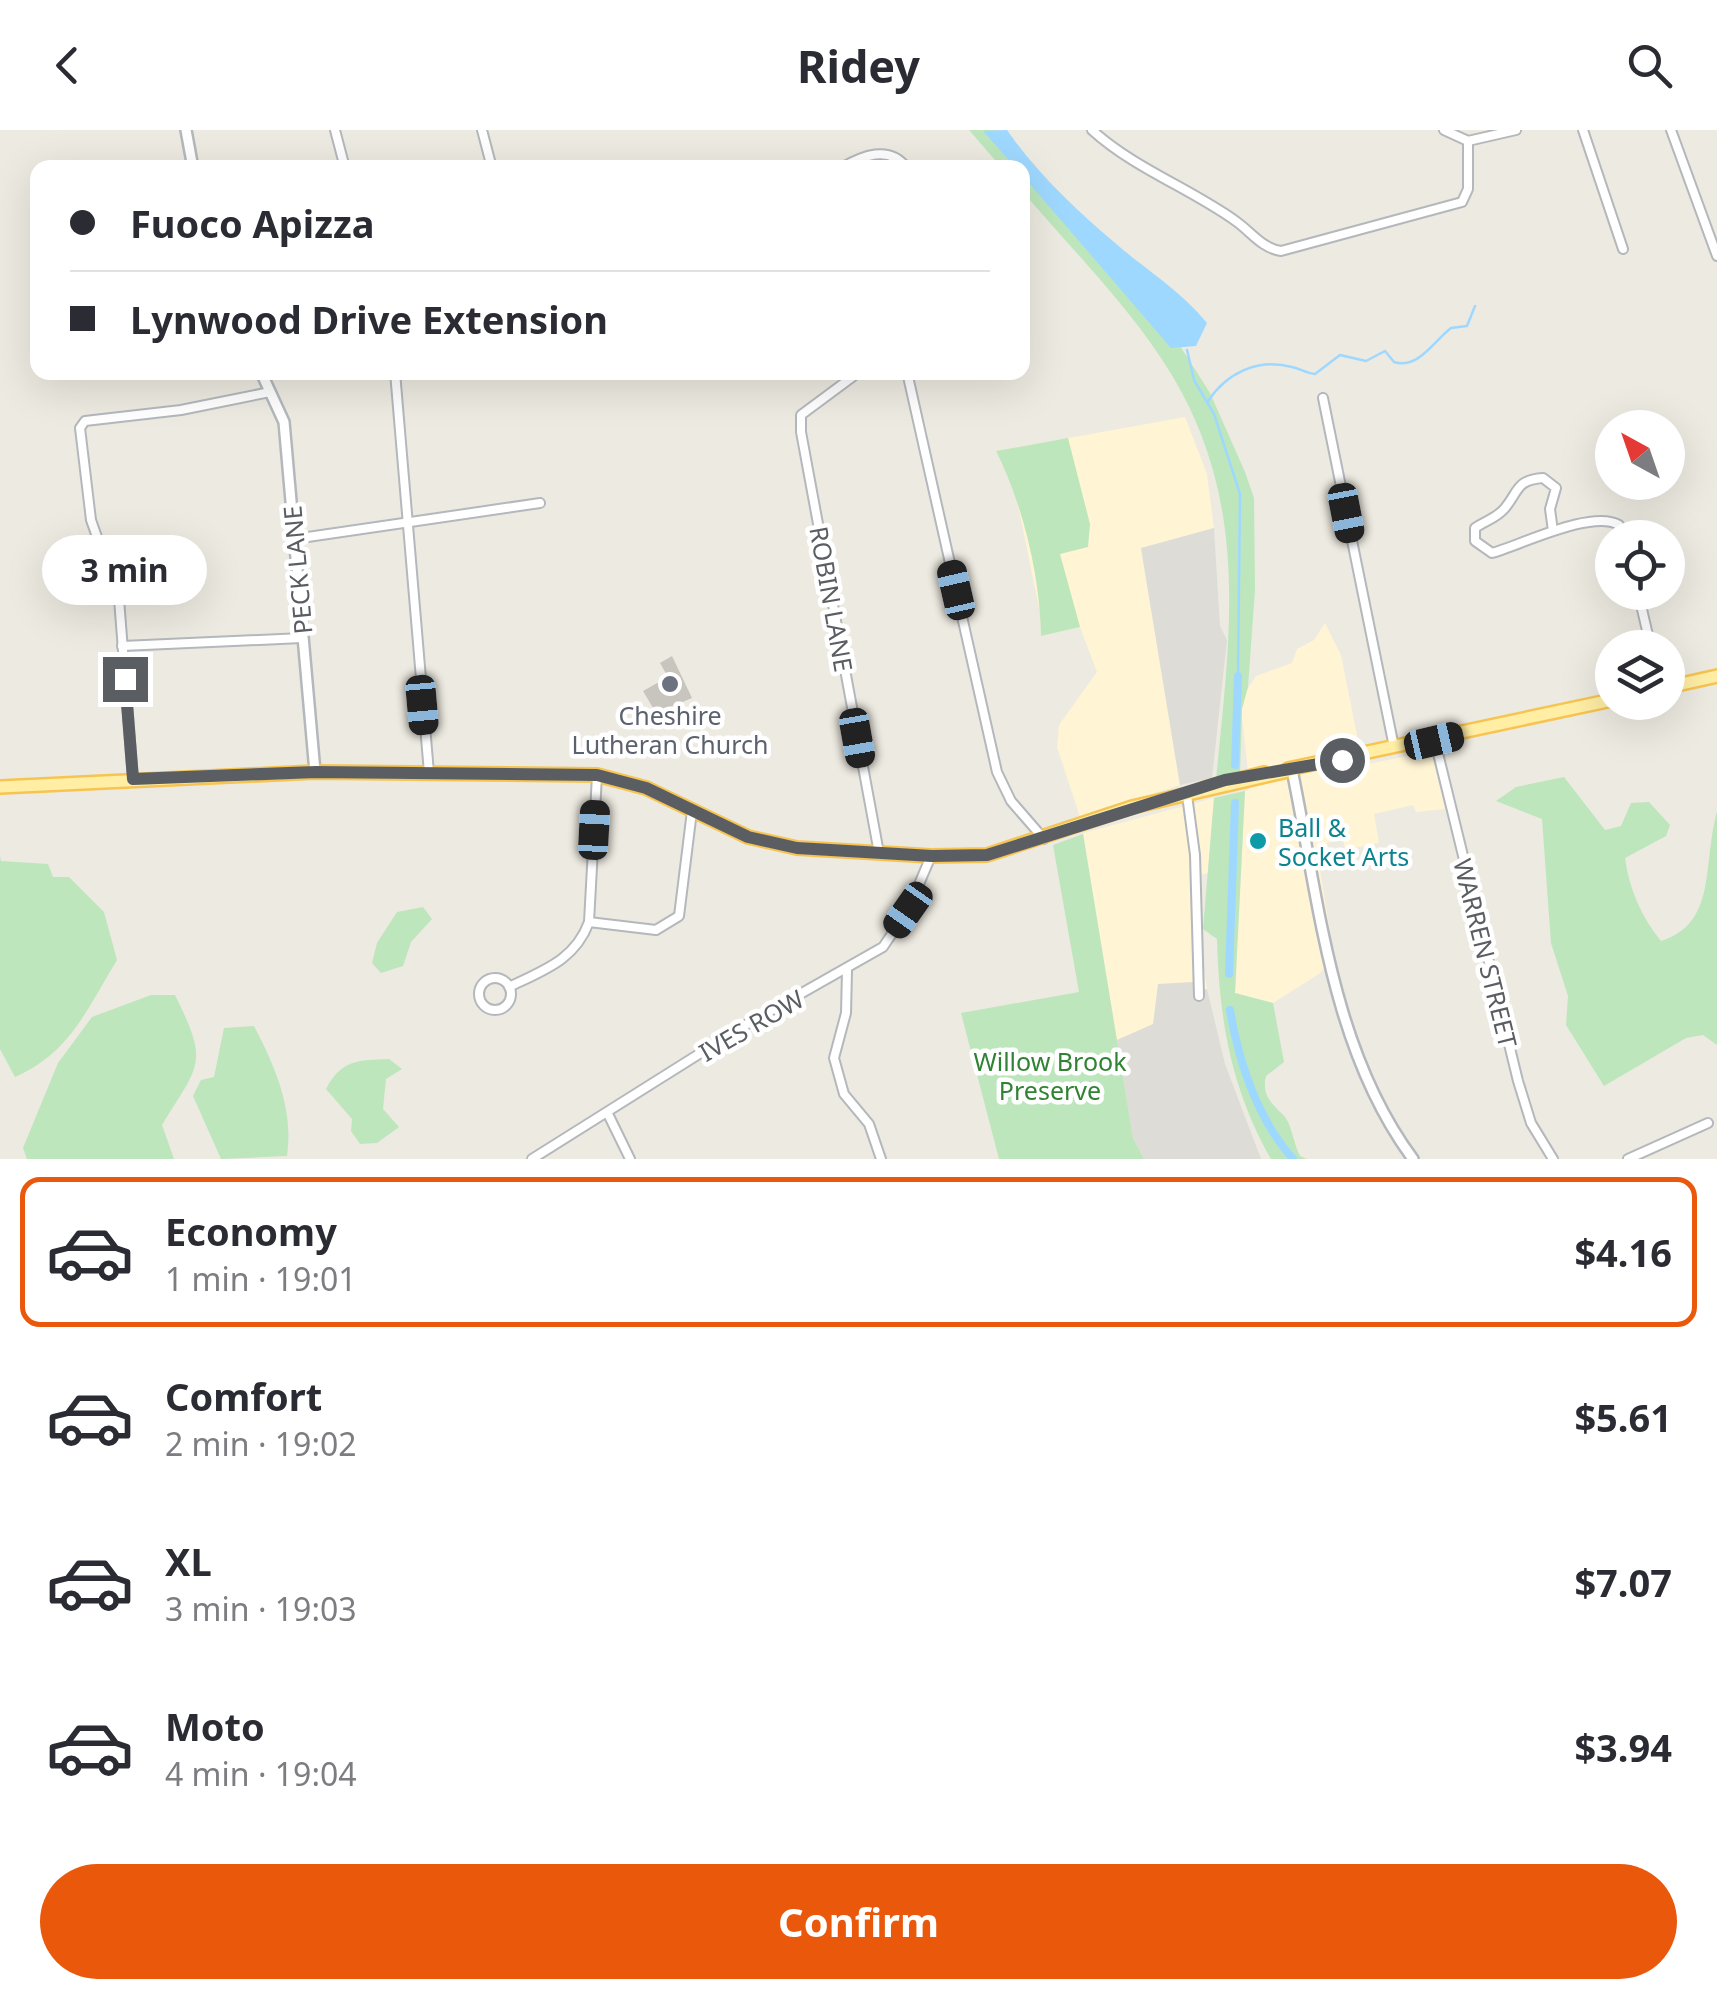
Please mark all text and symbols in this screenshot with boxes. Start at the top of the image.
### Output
text: Ridey [797,35,920,96]
icon: back [40,38,95,93]
icon: search [1622,38,1677,93]
text: Fuoco Apizza [130,197,374,249]
text: Lynwood Drive Extension [130,293,608,345]
north arrow [1595,410,1685,500]
map controls [1595,410,1685,720]
car [1326,481,1366,545]
street label: PECK LANE [274,504,320,636]
button: locate [1595,520,1685,610]
street label: ROBIN LANE [802,524,862,674]
callout: 3 min [42,534,208,604]
text: 3 min [80,548,169,591]
car [935,557,977,623]
button: layers [1595,630,1685,720]
route end [103,657,148,702]
marker: Cheshire Lutheran Church [659,673,681,695]
car [404,674,440,736]
place label: Cheshire Lutheran Church [572,698,768,761]
car [837,706,877,770]
car [1401,720,1467,762]
route start [1320,738,1365,783]
car [577,799,611,861]
place label: Ball & Socket Arts [1278,810,1409,873]
marker: Ball & Socket Arts [1247,830,1269,852]
street label: WARREN STREET [1446,855,1526,1051]
car [879,877,937,943]
street label: IVES ROW [692,981,810,1069]
park label: Willow Brook Preserve [973,1044,1127,1107]
text: Economy [165,1205,337,1257]
icon: car [45,1207,135,1297]
text: $4.16 [1574,1226,1672,1278]
text: 1 min · 19:01 [165,1257,357,1300]
text: Comfort [165,1370,322,1422]
icon: car [45,1372,135,1462]
text: $5.61 [1574,1391,1672,1443]
text: 2 min · 19:02 [165,1422,357,1465]
text: XL [165,1535,212,1587]
icon: car [45,1537,135,1627]
text: $7.07 [1574,1556,1672,1608]
text: 3 min · 19:03 [165,1587,357,1630]
text: Moto [165,1700,265,1752]
icon: car [45,1702,135,1792]
text: $3.94 [1574,1721,1672,1773]
text: 4 min · 19:04 [165,1752,357,1795]
button: Confirm [40,1864,1677,1979]

